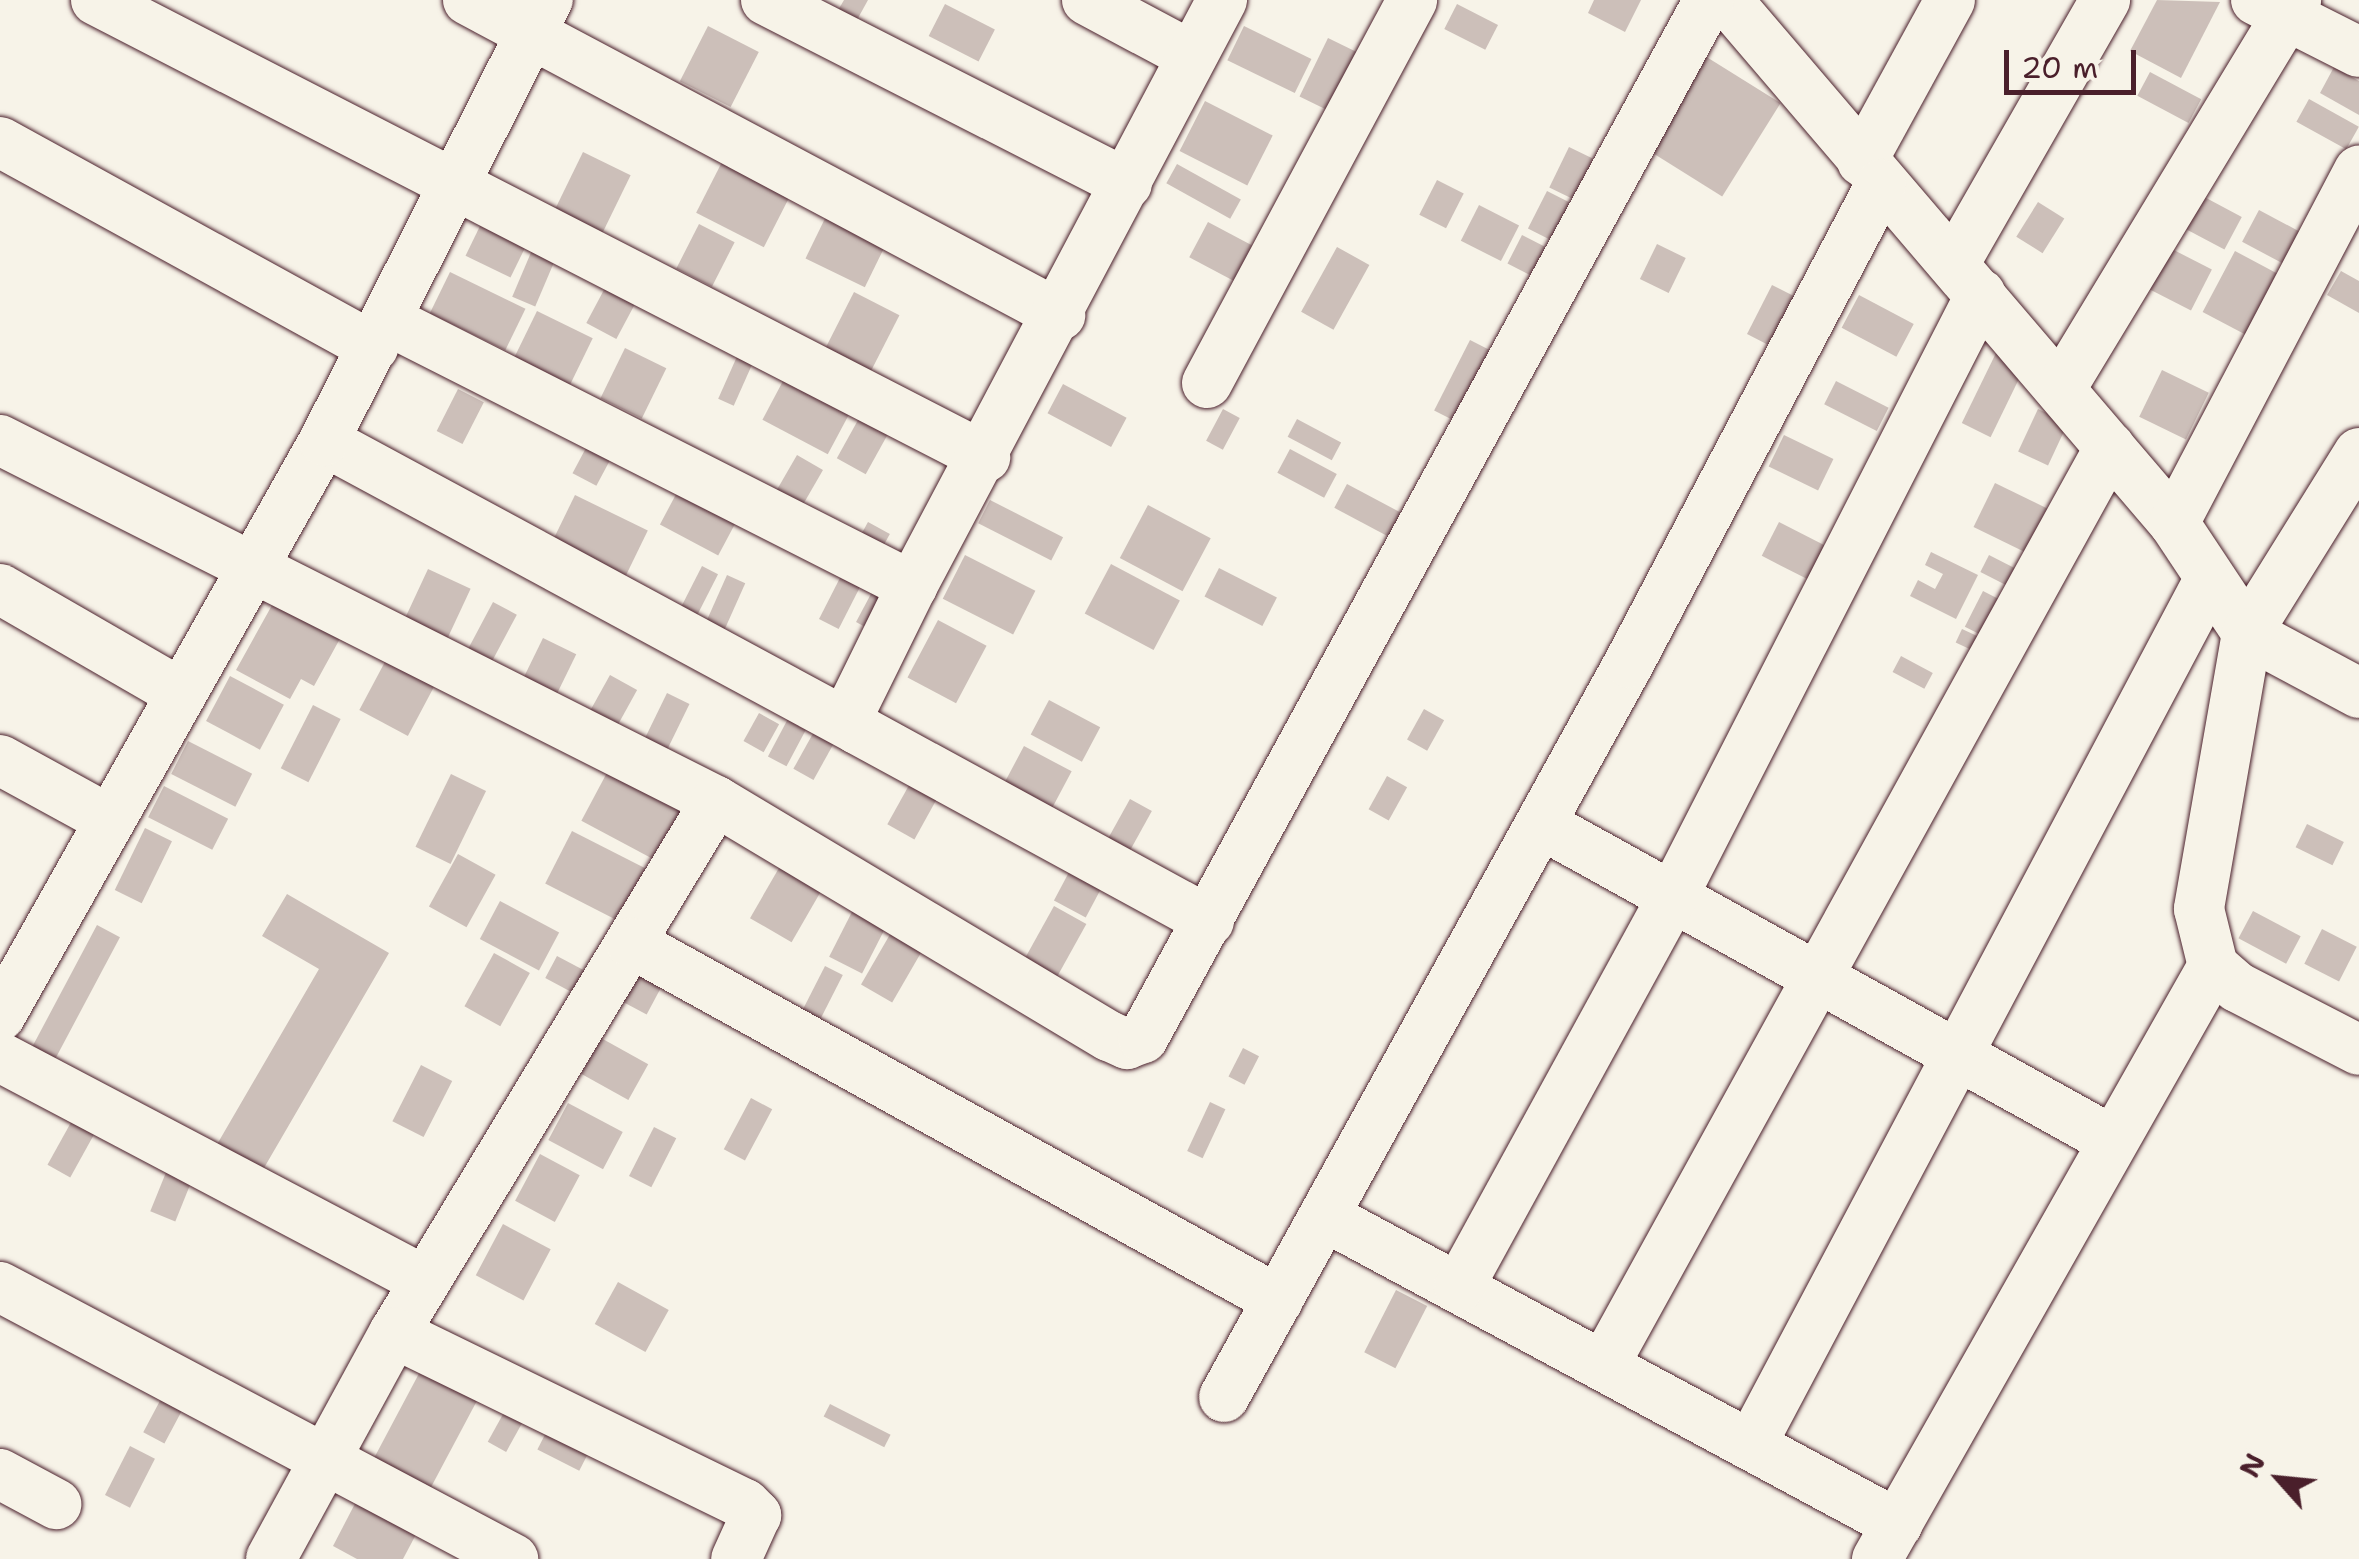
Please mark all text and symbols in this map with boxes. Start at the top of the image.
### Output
scale bar [2009,30,2142,92]
text: 20 m [2021,47,2098,88]
north arrow [2229,1429,2329,1529]
text: N [2230,1447,2274,1484]

